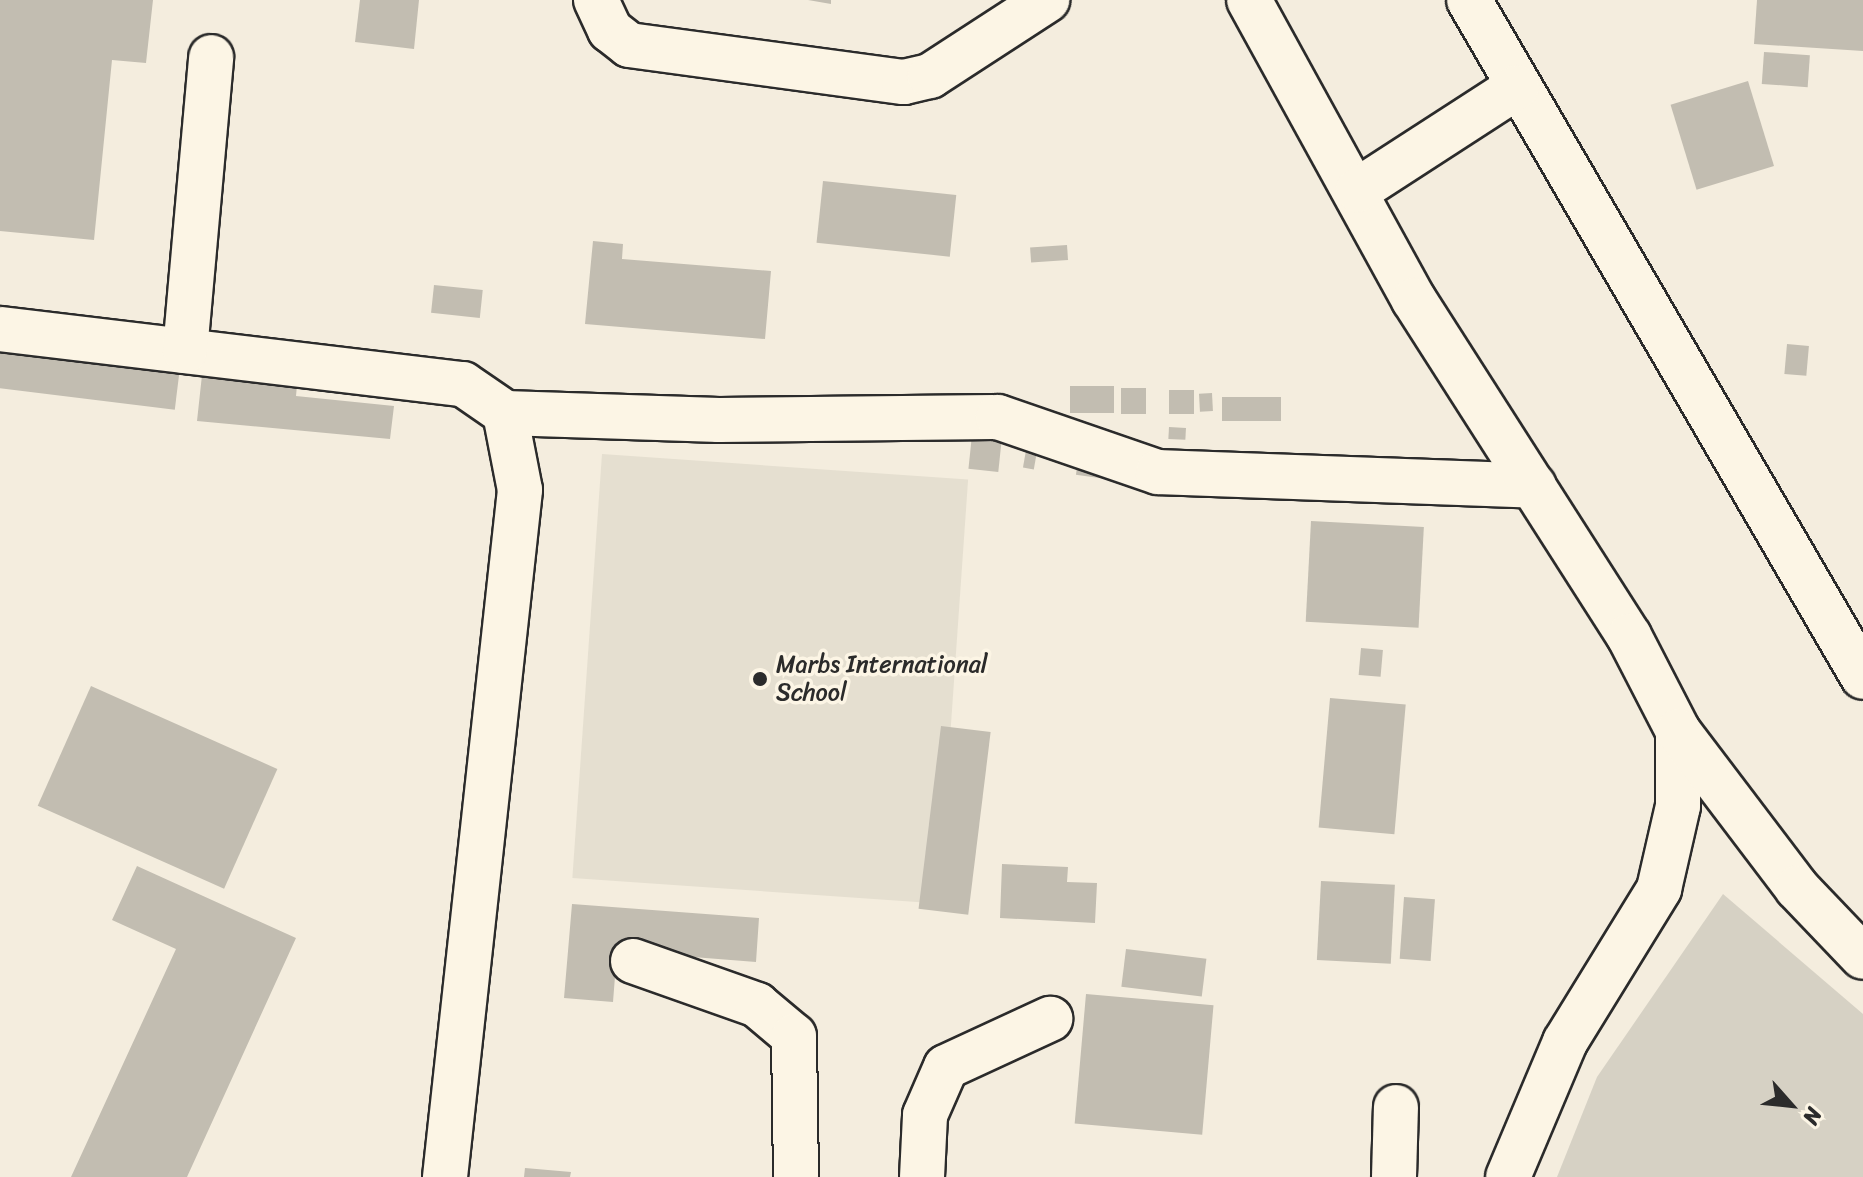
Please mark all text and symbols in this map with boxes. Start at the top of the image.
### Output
place label: Marbs International School [776,651,988,707]
marker: Marbs International School [751,670,769,688]
north arrow [1751,1065,1831,1145]
text: N [1792,1100,1834,1132]

